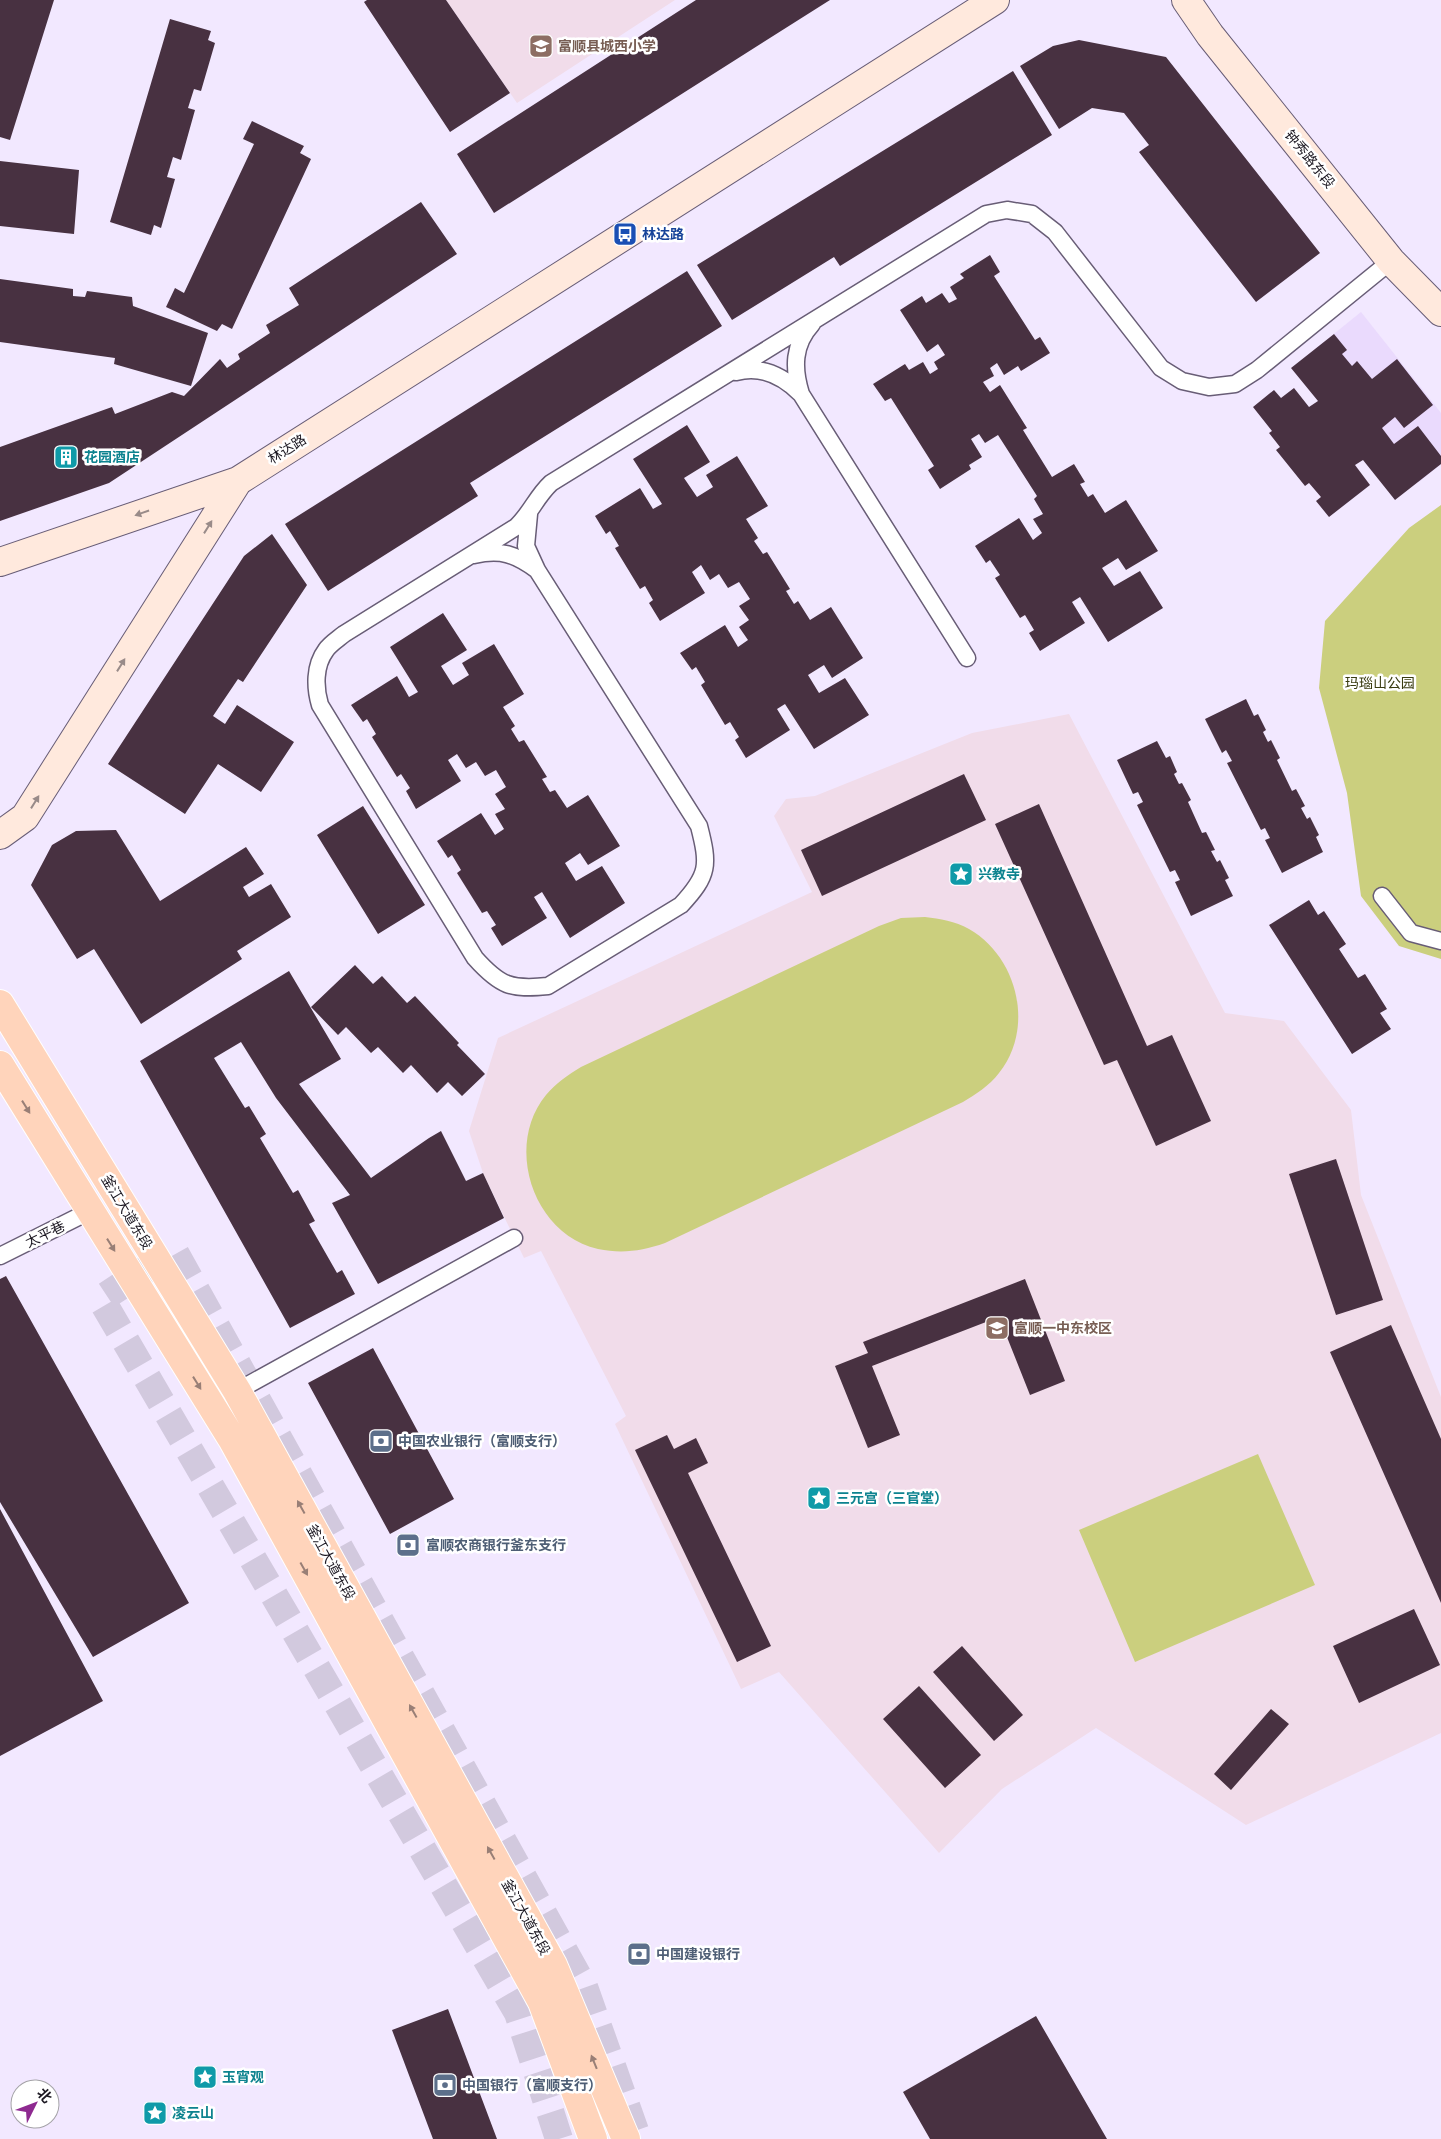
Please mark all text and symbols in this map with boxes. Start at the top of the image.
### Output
school or university icon: 富顺县城西小学 [528,33,554,59]
place label: 富顺县城西小学 [558,35,656,56]
street label: 钟秀路东段 [1280,125,1341,192]
bus stop icon: 林达路 [612,221,638,247]
place label: 林达路 [642,223,684,244]
street label: 林达路 [263,429,310,469]
building icon: 花园酒店 [53,444,79,470]
place label: 花园酒店 [84,446,140,467]
one-way arrow [134,510,149,518]
one-way arrow [204,521,213,534]
one-way arrow [117,658,126,671]
park label: 玛瑙山公园 [1345,672,1415,693]
one-way arrow [30,795,39,809]
place icon: 兴教寺 [948,861,974,887]
place label: 兴教寺 [978,863,1020,884]
one-way arrow [21,1100,30,1113]
street label: 釜江大道东段 [97,1170,158,1253]
street label: 太平巷 [21,1215,68,1252]
one-way arrow [106,1238,115,1251]
school or university icon: 富顺一中东校区 [984,1315,1010,1341]
place label: 富顺一中东校区 [1014,1317,1112,1338]
one-way arrow [192,1376,202,1389]
bank icon: 中国农业银行（富顺支行） [368,1428,394,1454]
place label: 中国农业银行（富顺支行） [398,1430,566,1451]
place icon: 三元宫（三官堂） [806,1485,832,1511]
place label: 三元宫（三官堂） [836,1487,948,1508]
one-way arrow [297,1500,305,1515]
street label: 釜江大道东段 [302,1520,361,1604]
bank icon: 富顺农商银行釜东支行 [395,1532,421,1558]
place label: 富顺农商银行釜东支行 [426,1534,566,1555]
one-way arrow [300,1562,308,1576]
one-way arrow [409,1704,417,1718]
one-way arrow [487,1847,496,1860]
street label: 釜江大道东段 [497,1875,556,1959]
bank icon: 中国建设银行 [626,1941,652,1967]
place label: 中国建设银行 [656,1943,740,1964]
one-way arrow [590,2054,598,2069]
place icon: 玉宵观 [192,2064,218,2090]
place label: 玉宵观 [222,2066,264,2087]
bank icon: 中国银行（富顺支行） [432,2072,458,2098]
place label: 中国银行（富顺支行） [462,2074,602,2095]
north arrow [10,2079,60,2129]
text: 北 [33,2083,58,2107]
place icon: 凌云山 [142,2100,168,2126]
place label: 凌云山 [172,2102,214,2123]

